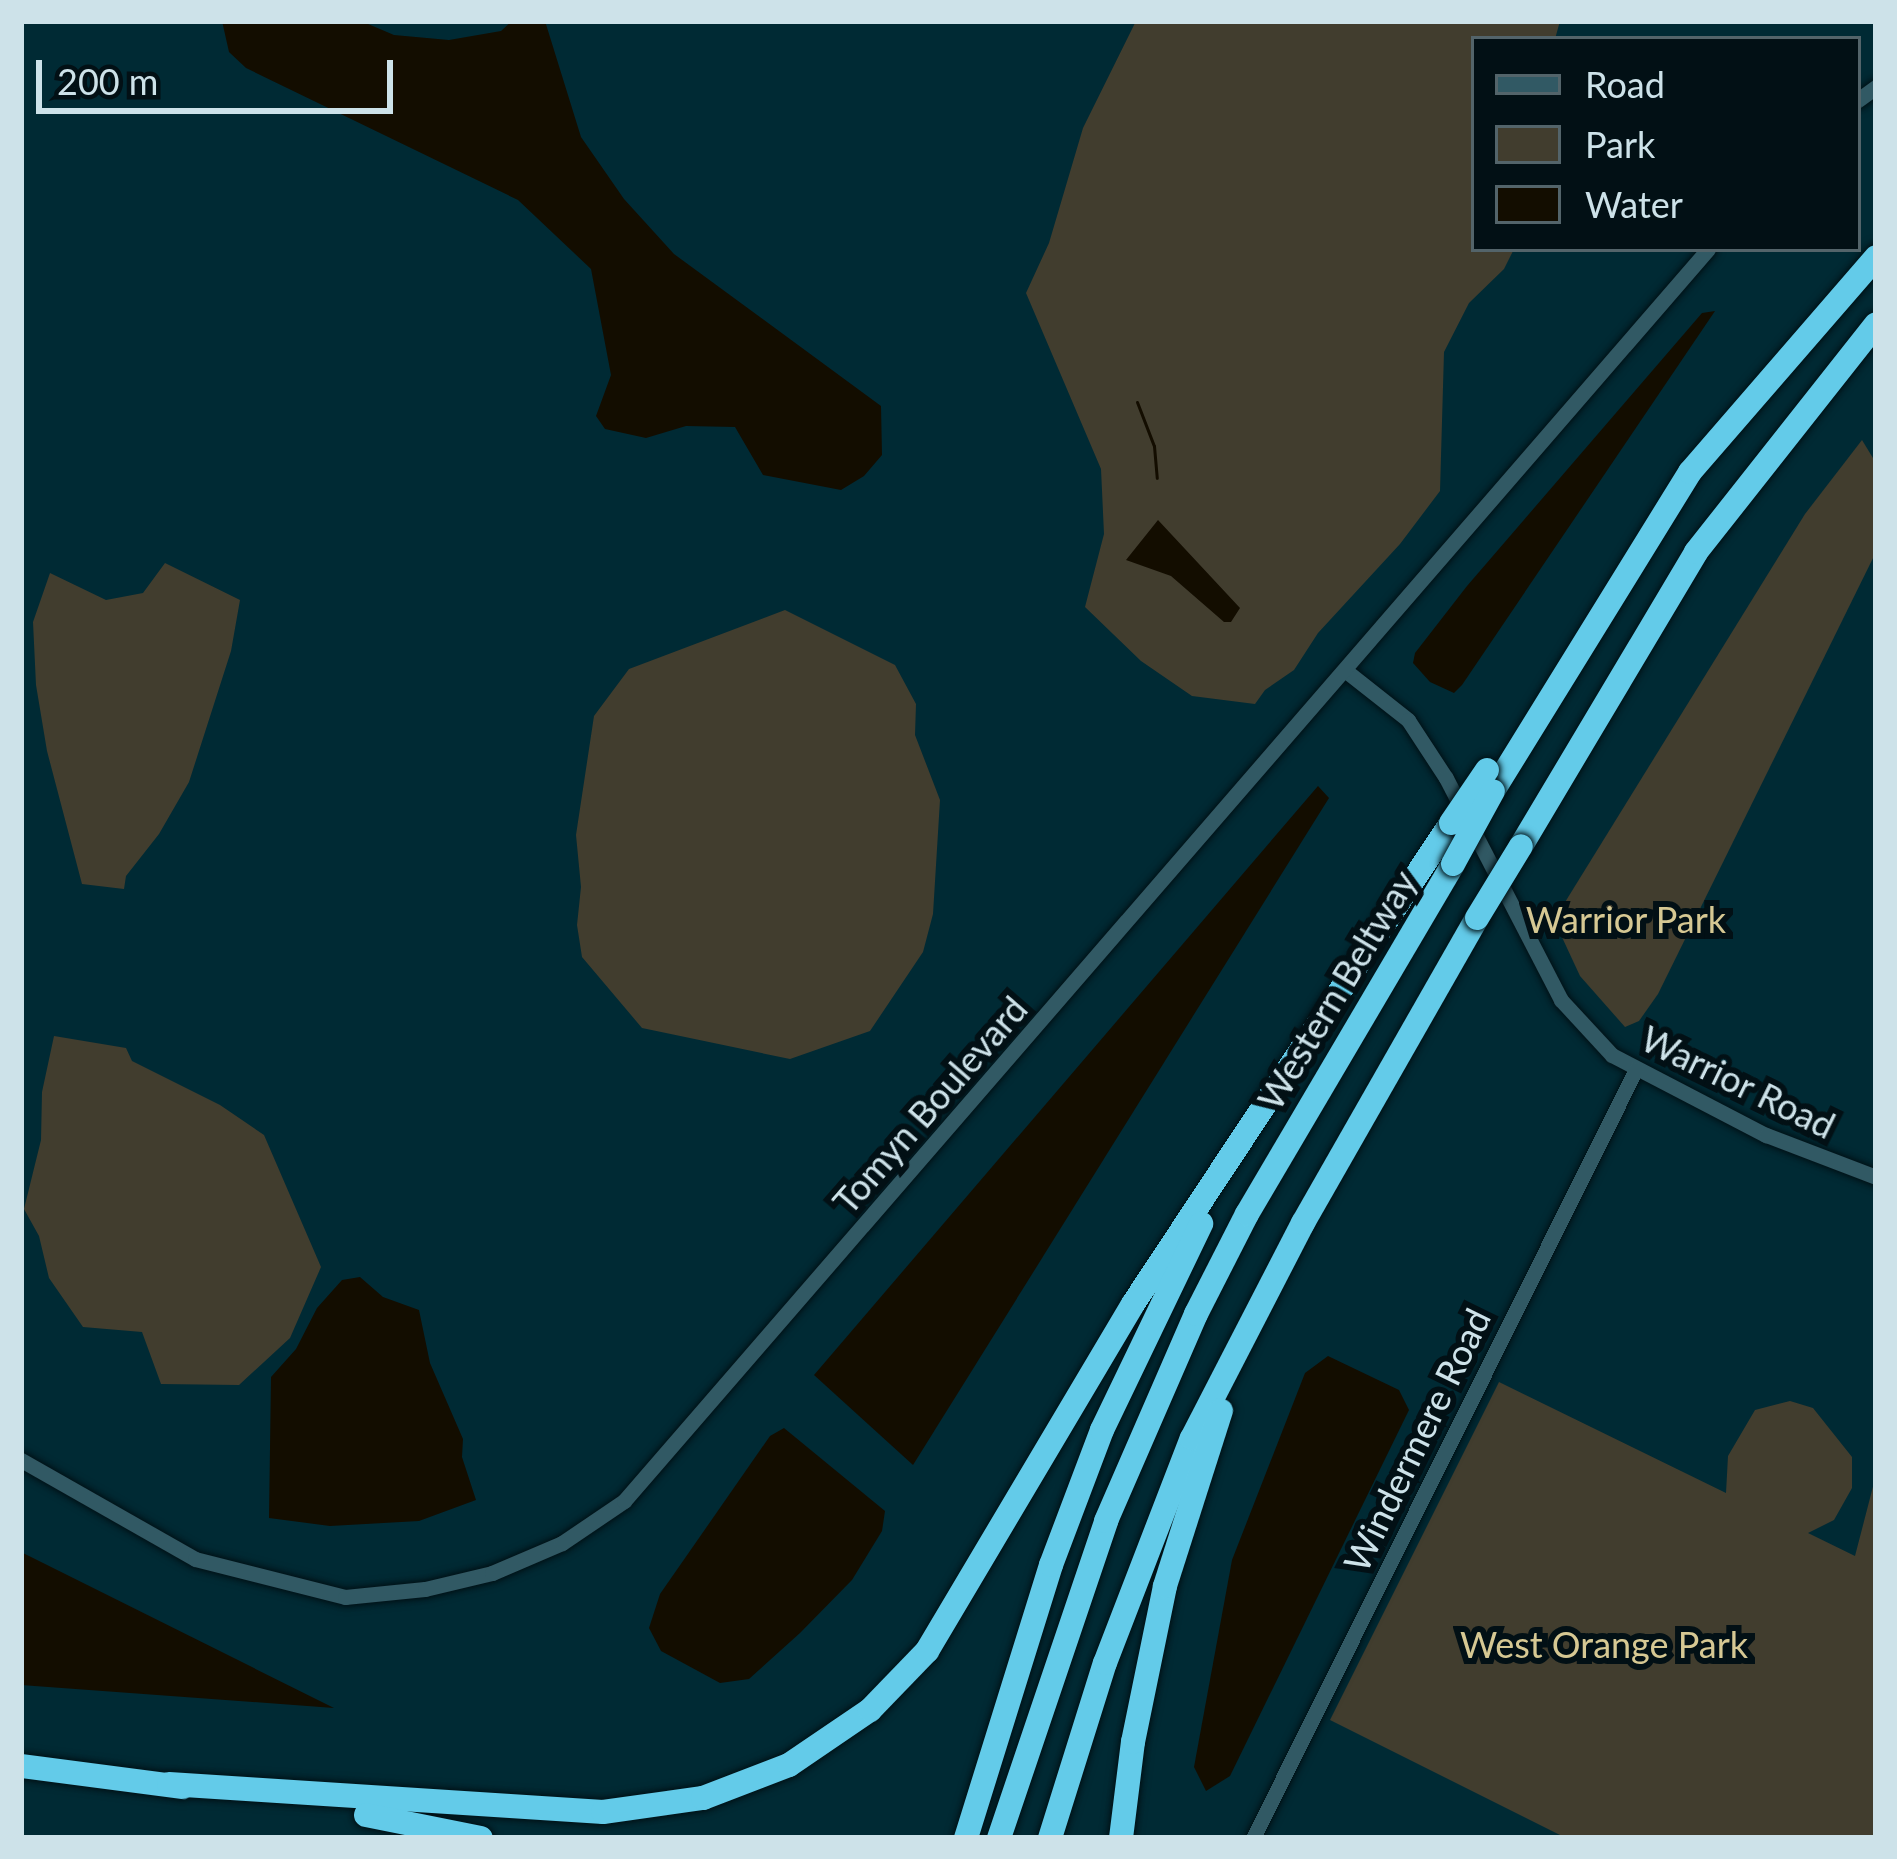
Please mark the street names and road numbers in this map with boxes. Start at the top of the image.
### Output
street label: Western Beltway [1249,862,1425,1118]
street label: Tomyn Boulevard [824,988,1036,1222]
street label: Warrior Road [1634,1016,1842,1148]
street label: Windermere Road [1335,1301,1499,1579]

